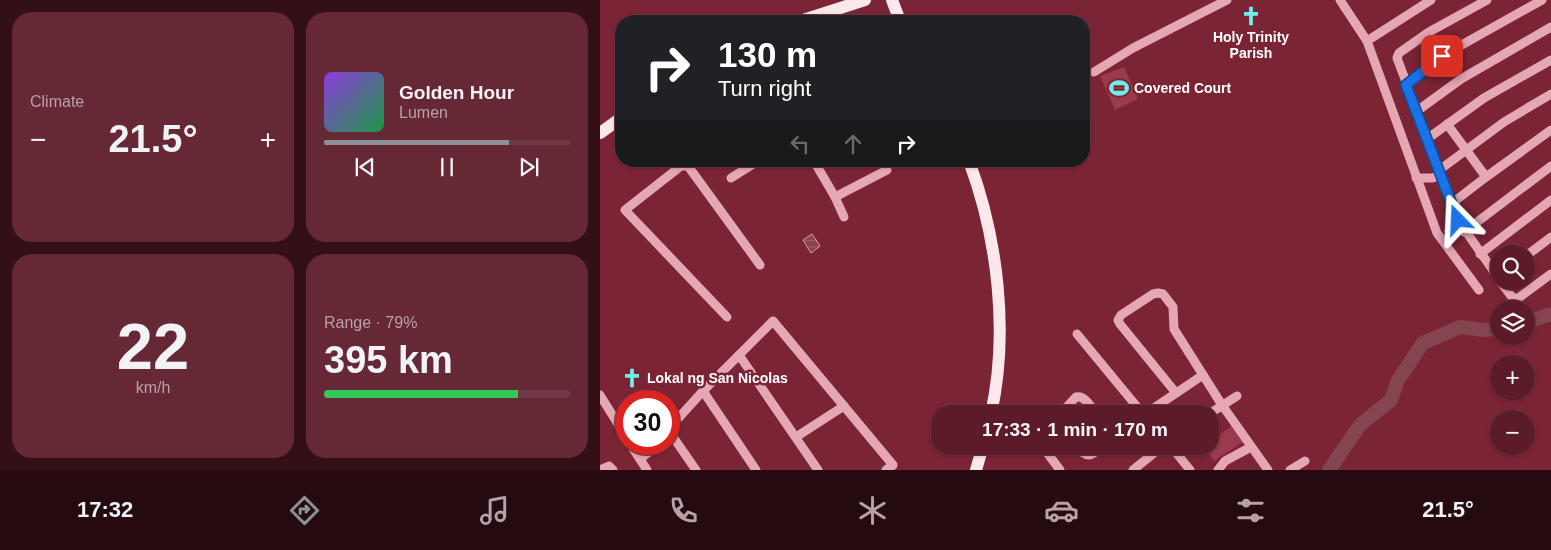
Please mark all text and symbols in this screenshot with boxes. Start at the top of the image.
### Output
church icon: Holy Trinity Parish [1240,5,1262,27]
place label: Holy Trinity Parish [1213,29,1289,61]
icon: right [635,35,700,100]
text: 130 m [718,35,817,74]
pin [1421,35,1463,77]
icon: arrive [1428,42,1456,70]
text: Turn right [718,76,811,101]
sports icon: Covered Court [1108,77,1130,99]
place label: Covered Court [1134,80,1232,96]
text: Golden Hour [399,82,514,103]
text: Climate [30,93,84,110]
text: Lumen [399,104,448,121]
text: 21.5° [108,118,198,160]
text: − [30,124,46,155]
text: + [260,124,276,155]
icon: left [786,130,814,158]
icon: ahead [839,130,867,158]
icon: right [892,130,920,158]
icon: previous [351,153,379,181]
icon: pause [433,153,461,181]
icon: next [515,153,543,181]
position arrow [1431,193,1483,245]
map controls [1490,245,1535,455]
button: search [1490,245,1535,290]
button: layers [1490,300,1535,345]
text: 22 [117,310,189,383]
text: Range · 79% [324,314,417,331]
text: 395 km [324,339,453,381]
button: + [1490,355,1535,400]
church icon: Lokal ng San Nicolas [621,367,643,389]
place label: Lokal ng San Nicolas [647,370,788,386]
text: km/h [136,379,170,396]
speed limit sign: 30 [615,390,680,455]
button: − [1490,410,1535,455]
text: 17:33 · 1 min · 170 m [982,419,1168,440]
icon: directions [287,493,322,528]
icon: music [477,493,512,528]
icon: phone [666,493,701,528]
icon: climate [855,493,890,528]
icon: car [1044,493,1079,528]
icon: filters [1233,493,1268,528]
text: 17:32 [77,497,133,522]
text: 21.5° [1422,497,1474,522]

